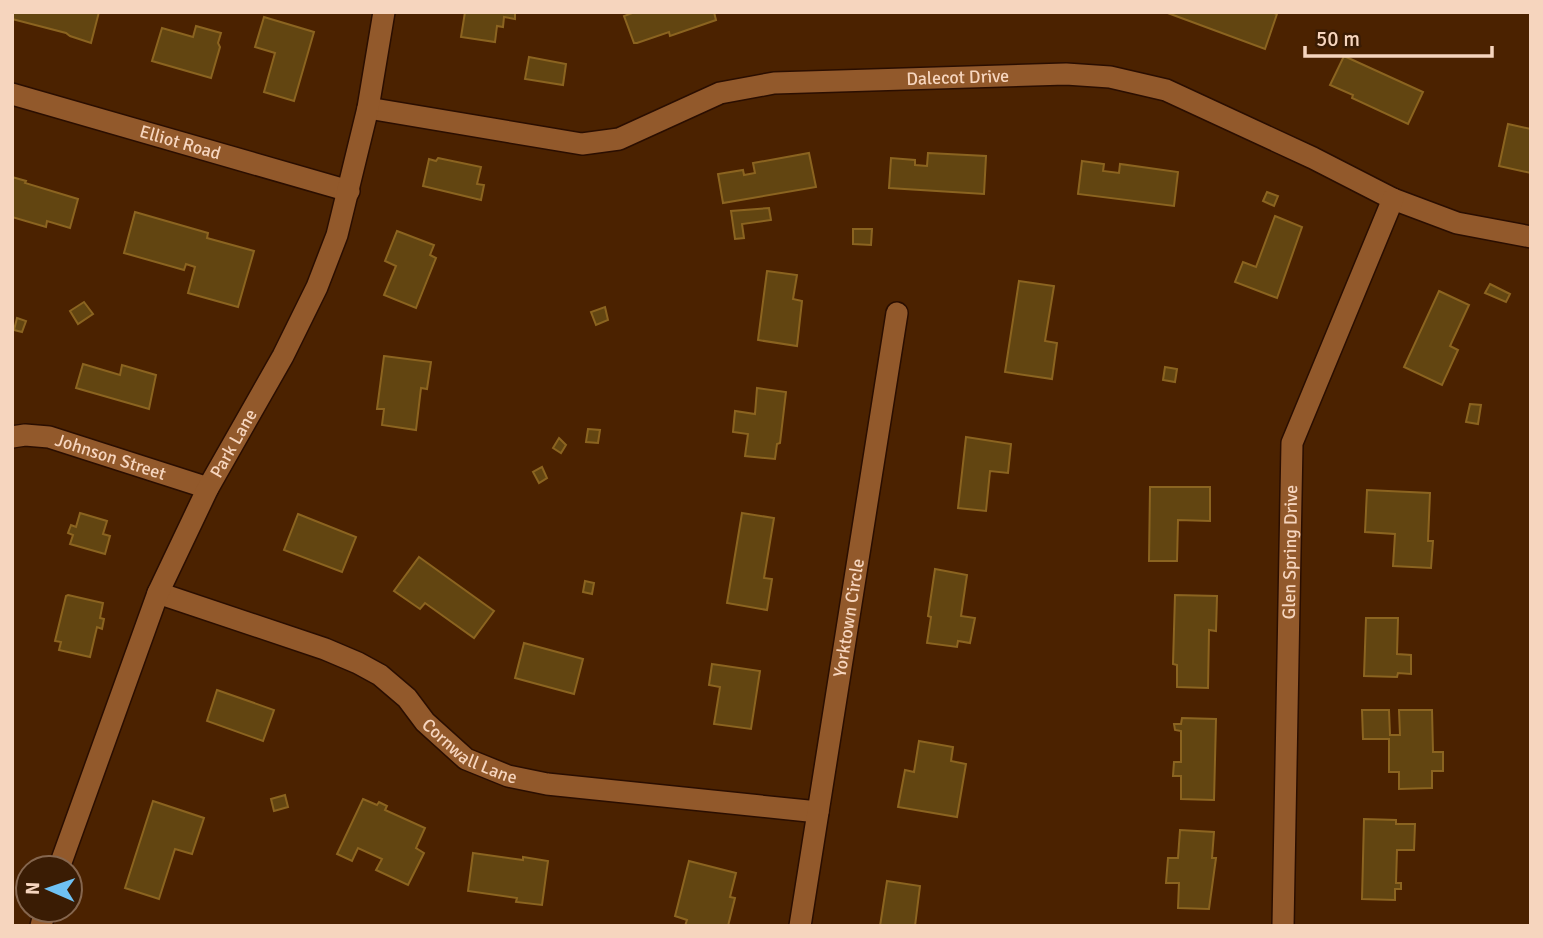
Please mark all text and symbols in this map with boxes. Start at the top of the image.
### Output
scale bar [1305,14,1492,58]
text: 50 m [1316,26,1360,52]
street label: Dalecot Drive [906,65,1009,90]
street label: Elliot Road [137,120,223,165]
street label: Park Lane [205,405,262,482]
street label: Johnson Street [53,429,169,485]
street label: Glen Spring Drive [1278,485,1302,620]
street label: Yorktown Circle [829,557,869,679]
street label: Cornwall Lane [417,714,519,789]
north arrow [14,854,84,924]
text: N [21,881,45,895]

